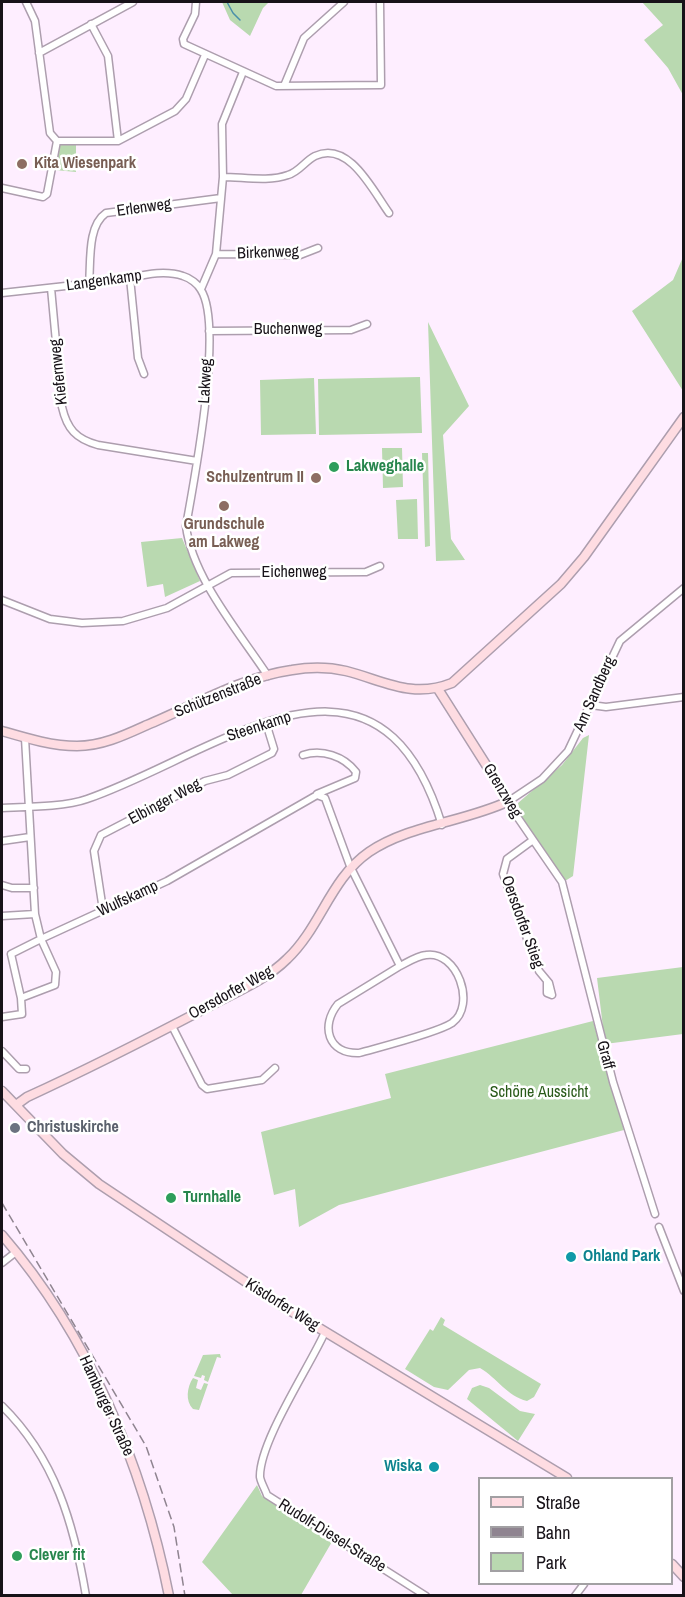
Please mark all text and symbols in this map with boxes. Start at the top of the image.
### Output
place label: Kita Wiesenpark [34,154,136,174]
marker: Kita Wiesenpark [15,157,29,171]
street label: Erlenweg [116,195,172,221]
street label: Birkenweg [237,242,299,264]
street label: Langenkamp [65,266,143,296]
street label: Buchenweg [254,320,322,340]
street label: Kiefernweg [46,338,72,406]
street label: Lakweg [195,358,217,404]
place label: Lakweghalle [346,457,424,477]
marker: Lakweghalle [327,460,341,474]
place label: Schulzentrum II [206,468,304,488]
marker: Schulzentrum II [309,471,323,485]
marker: Grundschule am Lakweg [217,499,231,513]
place label: Grundschule am Lakweg [184,515,264,553]
street label: Eichenweg [262,563,326,583]
street label: Am Sandberg [570,653,620,735]
street label: Schützenstraße [172,670,264,722]
street label: Steenkamp [224,708,294,746]
street label: Grenzweg [478,760,526,822]
street label: Elbinger Weg [126,775,204,829]
street label: Oersdorfer Stieg [496,873,548,971]
street label: Wulfskamp [95,877,161,921]
street label: Oersdorfer Weg [186,962,276,1024]
street label: Graff [592,1039,618,1071]
park label: Schöne Aussicht [490,1083,588,1103]
place label: Christuskirche [27,1118,119,1138]
marker: Christuskirche [8,1121,22,1135]
place label: Turnhalle [183,1188,241,1208]
marker: Turnhalle [164,1191,178,1205]
place label: Ohland Park [583,1247,660,1267]
marker: Ohland Park [564,1250,578,1264]
street label: Kisdorfer Weg [241,1275,323,1335]
street label: Hamburger Straße [74,1353,138,1459]
place label: Wiska [384,1457,422,1477]
marker: Wiska [427,1460,441,1474]
legend [478,1477,673,1585]
text: Straße [536,1490,580,1515]
street label: Rudolf-Diesel-Straße [275,1495,389,1577]
text: Bahn [536,1520,570,1545]
place label: Clever fit [29,1546,85,1566]
marker: Clever fit [10,1549,24,1563]
text: Park [536,1550,566,1575]

